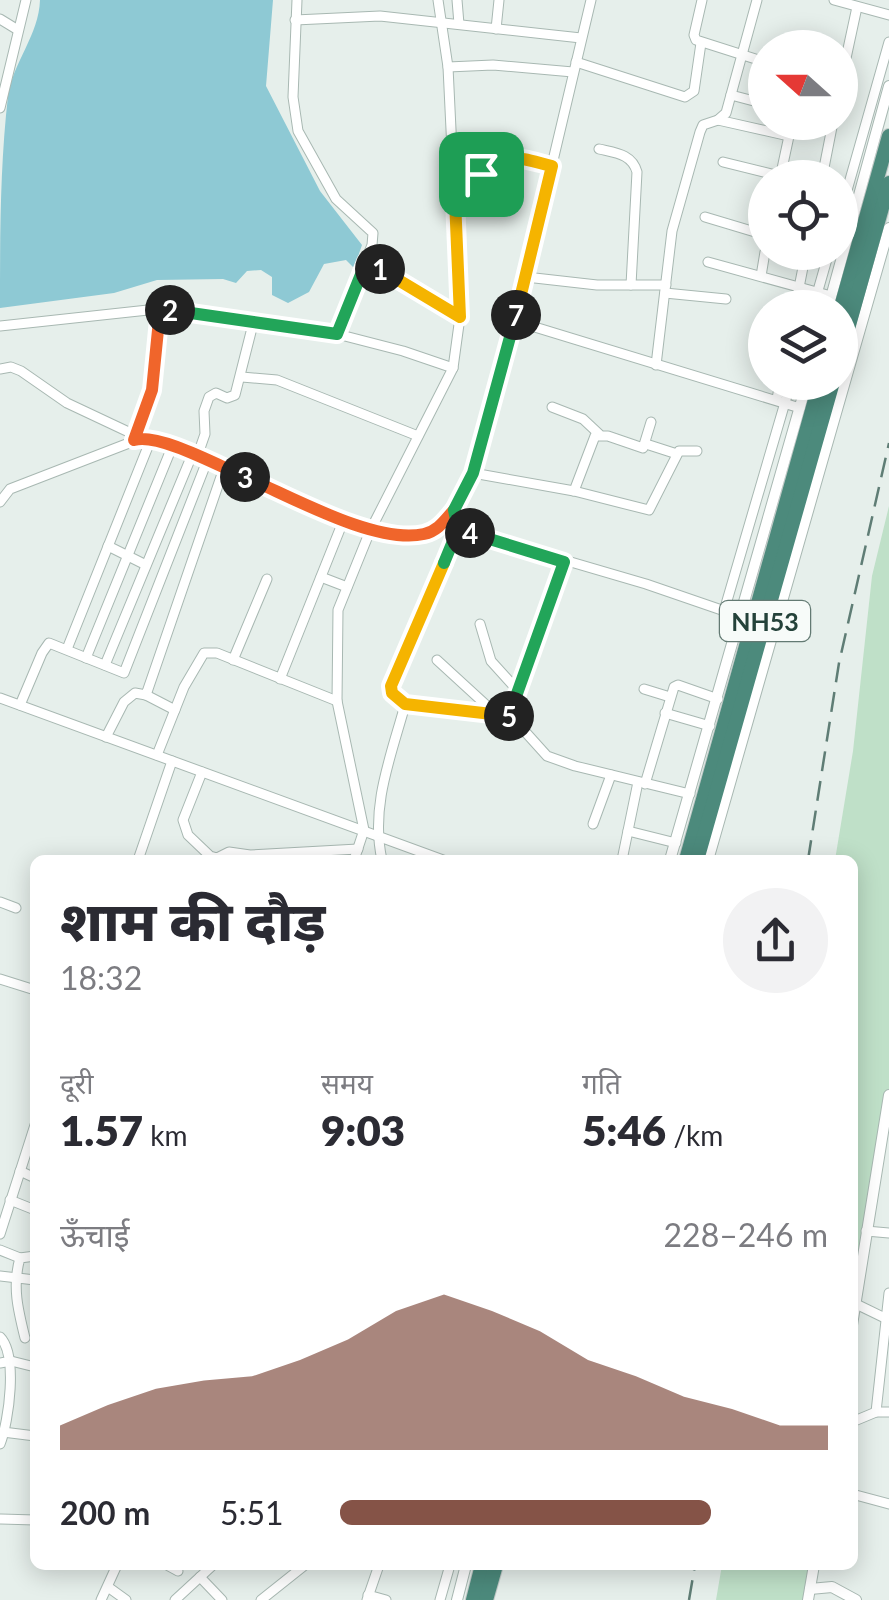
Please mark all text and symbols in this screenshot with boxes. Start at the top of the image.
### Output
north arrow [748,30,858,140]
map controls [748,30,858,400]
pin [439,132,524,217]
icon: arrive [454,147,509,202]
button: locate [748,160,858,270]
pin: 1 [355,244,405,294]
text: 1 [372,252,388,286]
pin: 2 [145,285,195,335]
pin: 7 [491,290,541,340]
button: layers [748,290,858,400]
text: 2 [162,293,178,327]
text: 7 [508,298,524,332]
pin: 3 [220,452,270,502]
text: 3 [237,460,253,494]
pin: 4 [445,508,495,558]
text: 4 [462,516,478,550]
road number: NH53 [720,601,810,641]
pin: 5 [484,691,534,741]
text: 5 [501,699,517,733]
text: शाम की दौड़ [60,887,325,953]
button: share [723,888,828,993]
text: 18:32 [60,958,142,997]
text: दूरी [60,1066,94,1100]
text: समय [321,1066,373,1100]
text: गति [582,1066,621,1100]
text: 1.57 [60,1105,143,1155]
text: 9:03 [321,1105,405,1155]
text: 5:46 [582,1105,666,1155]
text: km [143,1118,188,1152]
text: /km [666,1118,723,1152]
text: ऊँचाई [60,1215,129,1254]
text: 228–246 m [664,1215,828,1254]
text: 200 m [60,1493,150,1532]
text: 5:51 [220,1493,284,1532]

